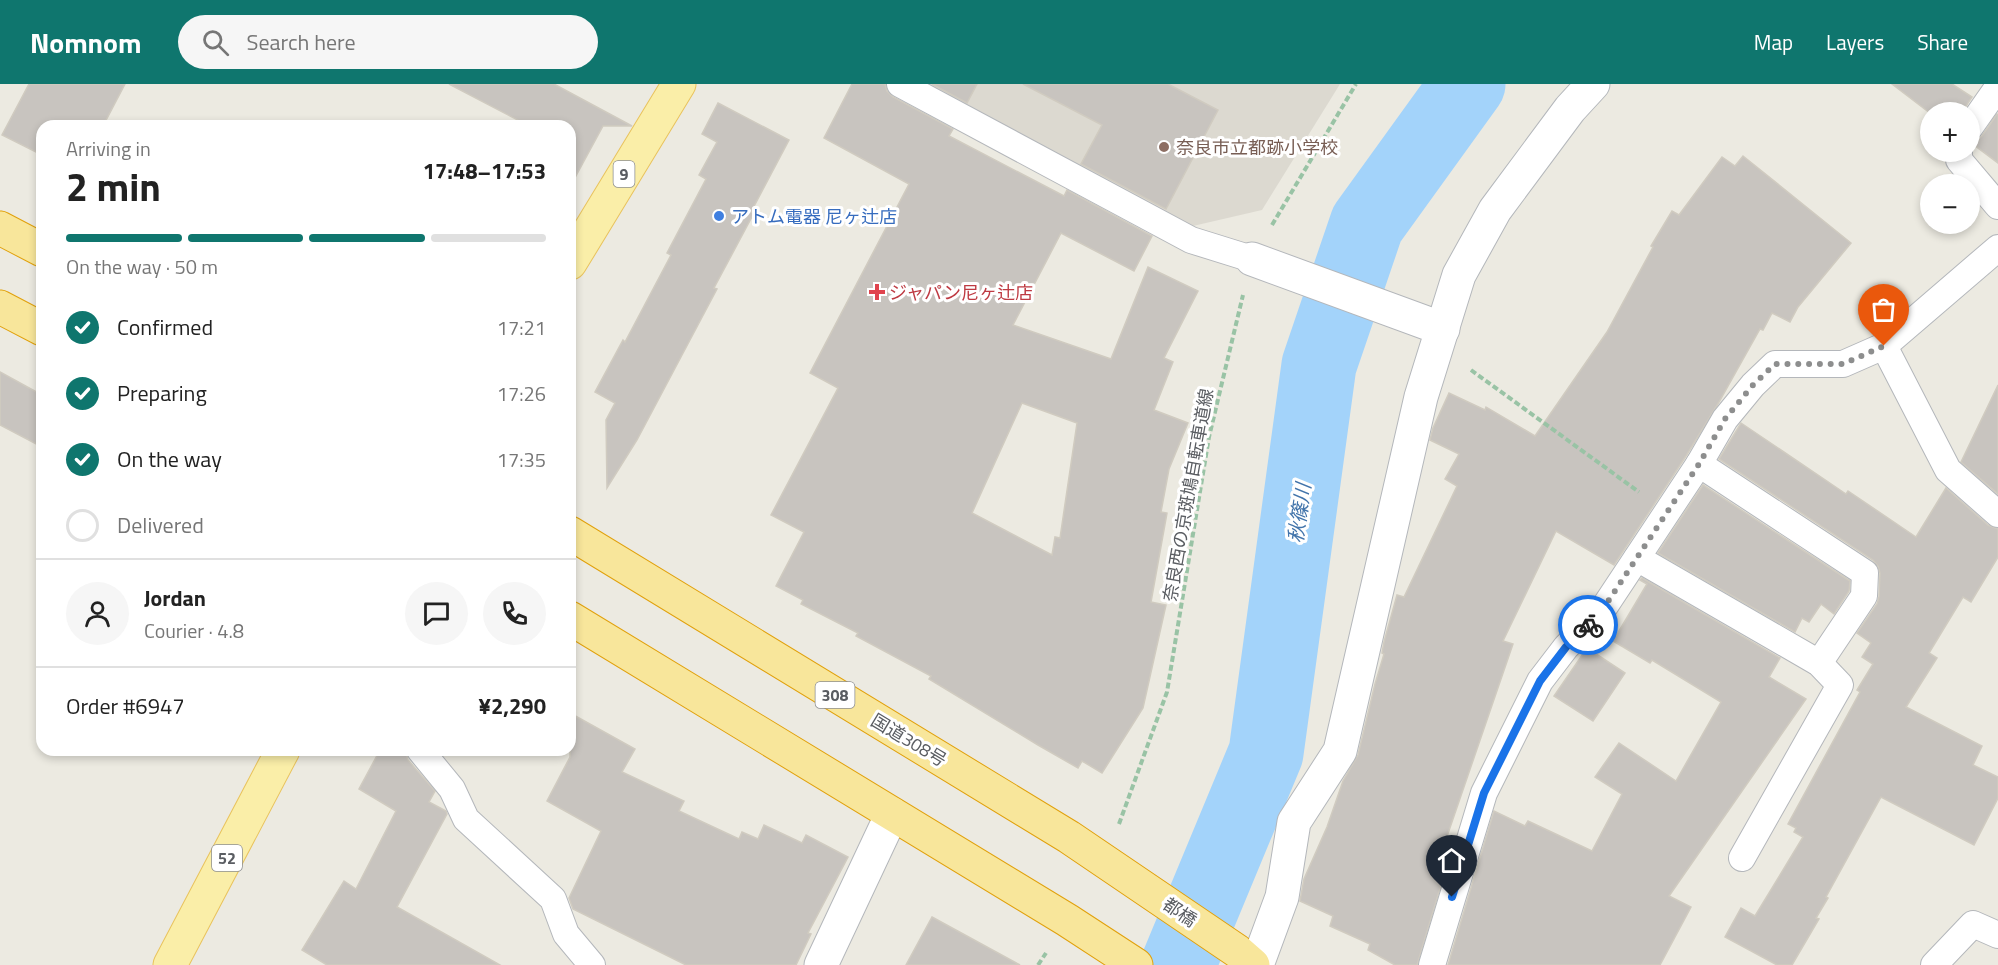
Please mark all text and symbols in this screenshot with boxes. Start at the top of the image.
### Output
search box [178,15,598,69]
text: Nomnom [30,21,142,64]
text: Search here [247,25,356,59]
icon: search [199,26,232,59]
text: Map [1754,26,1793,58]
text: Layers [1826,26,1884,58]
text: Share [1917,26,1968,58]
map controls [1920,102,1980,234]
button: + [1920,102,1980,162]
text: Arriving in [66,133,151,164]
place label: 奈良市立都跡小学校 [1176,134,1338,161]
marker: 奈良市立都跡小学校 [1157,140,1171,154]
text: 17:48–17:53 [423,154,546,188]
text: 2 min [66,157,161,216]
road number: 9 [614,161,634,187]
button: − [1920,174,1980,234]
place label: アトム電器 尼ヶ辻店 [731,203,897,230]
marker: アトム電器 尼ヶ辻店 [712,209,726,223]
text: On the way · 50 m [66,251,218,282]
place label: ジャパン尼ヶ辻店 [889,279,1033,306]
pin [1858,284,1909,346]
marker: ジャパン尼ヶ辻店 [870,285,884,299]
icon: bag [1867,293,1900,326]
text: Confirmed [117,310,213,344]
icon: check [66,311,99,344]
text: 17:21 [497,312,546,343]
text: Preparing [117,376,207,410]
icon: check [66,377,99,410]
text: 17:26 [497,378,546,409]
street label: 奈良西の京斑鳩自転車道線 [1156,386,1220,604]
text: On the way [117,442,222,476]
icon: check [66,443,99,476]
text: 17:35 [497,444,546,475]
water label: 秋篠川 [1279,479,1319,545]
text: Delivered [117,508,204,542]
text: Jordan [144,581,206,615]
button: person [66,582,129,645]
button: chat [405,582,468,645]
button: phone [483,582,546,645]
courier [1558,595,1618,655]
icon: bike [1572,609,1605,642]
text: Courier · 4.8 [144,615,244,646]
road number: 308 [816,682,854,708]
text: Order #6947 [66,689,185,723]
text: ¥2,290 [479,689,546,723]
street label: 国道308号 [866,707,952,773]
pin [1426,835,1477,897]
icon: home [1435,844,1468,877]
road number: 52 [212,845,242,871]
street label: 都橋 [1158,891,1202,933]

